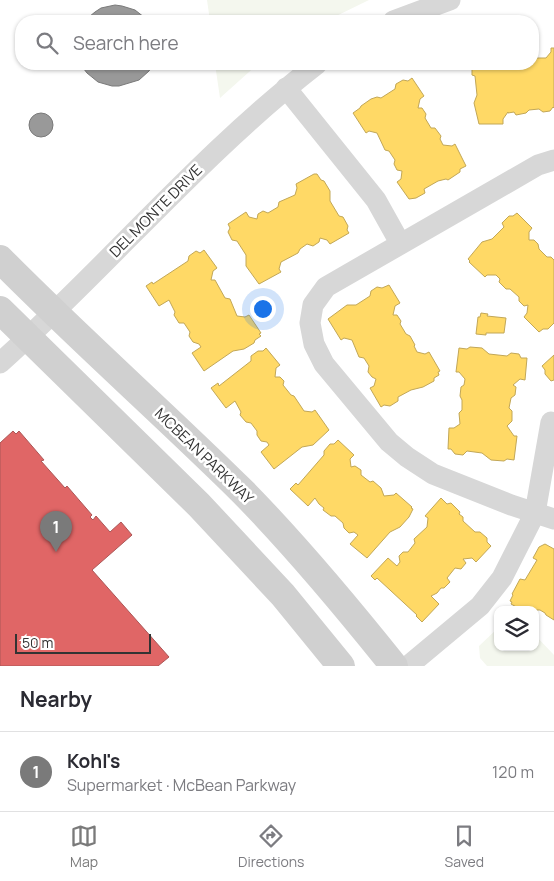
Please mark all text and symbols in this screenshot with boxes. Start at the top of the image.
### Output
search box [15,15,539,70]
icon: search [33,29,61,57]
text: Search here [73,30,179,56]
street label: DEL MONTE DRIVE [105,160,207,262]
your location [250,296,276,322]
street label: MCBEAN PARKWAY [150,403,259,509]
pin: 1 [40,511,72,552]
map controls [494,606,539,651]
button: layers [494,606,539,651]
scale bar [15,631,151,654]
text: 50 m [22,633,53,652]
text: Nearby [20,685,92,713]
text: Kohl's [67,748,120,774]
text: 1 [32,761,40,783]
text: 120 m [492,761,534,783]
text: Supermarket · McBean Parkway [67,774,296,796]
tab: Map [70,822,98,871]
tab: Directions [238,822,304,871]
tab: Saved [445,822,484,871]

